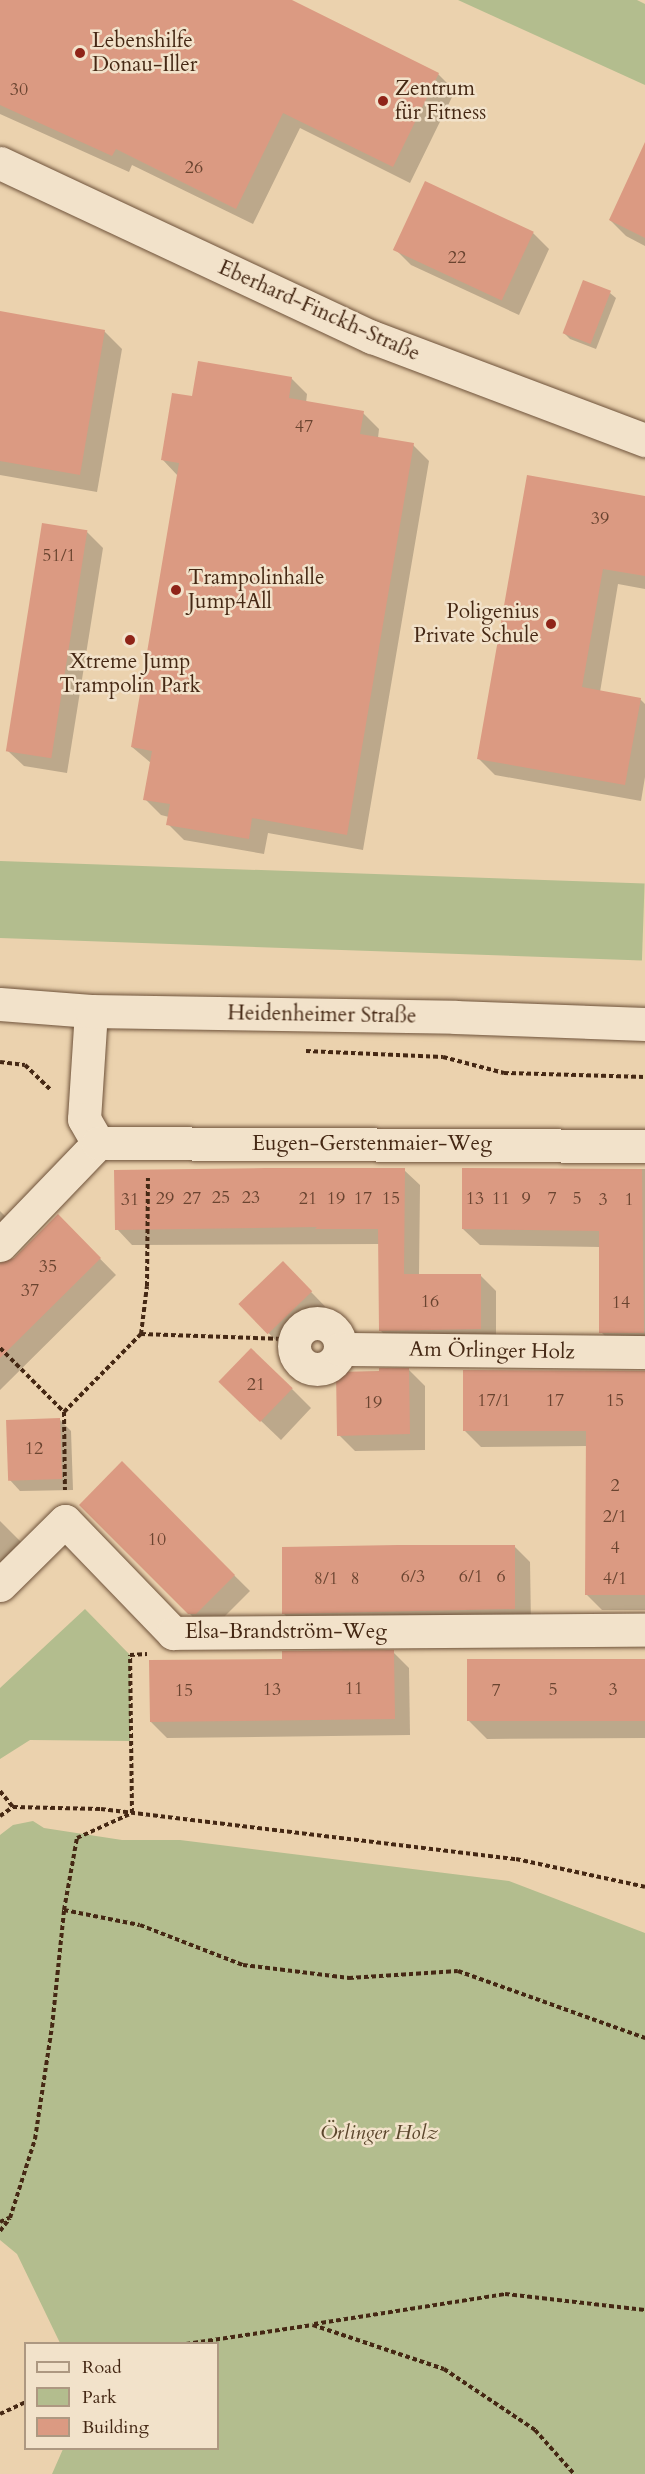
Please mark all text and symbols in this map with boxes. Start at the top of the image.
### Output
place label: Lebenshilfe Donau-Iller [92,28,197,78]
marker: Lebenshilfe Donau-Iller [73,46,87,60]
place label: Zentrum für Fitness [395,76,486,126]
house number: 30 [10,79,28,101]
marker: Zentrum für Fitness [376,94,390,108]
house number: 26 [185,157,203,179]
house number: 22 [448,247,466,269]
street label: Eberhard-Finckh-Straße [214,255,424,367]
house number: 47 [295,416,313,438]
house number: 39 [591,508,609,530]
house number: 51/1 [42,545,76,567]
place label: Trampolinhalle Jump4All [188,565,324,615]
marker: Trampolinhalle Jump4All [169,583,183,597]
place label: Poligenius Private Schule [413,599,539,649]
marker: Poligenius Private Schule [544,617,558,631]
marker: Xtreme Jump Trampolin Park [123,633,137,647]
place label: Xtreme Jump Trampolin Park [59,649,201,699]
street label: Heidenheimer Straße [227,1001,417,1029]
street label: Eugen-Gerstenmaier-Weg [252,1131,492,1157]
house number: 25 [212,1187,230,1209]
house number: 23 [242,1187,260,1209]
house number: 29 [156,1188,174,1210]
house number: 27 [183,1188,201,1210]
house number: 21 [299,1188,317,1210]
house number: 19 [327,1188,345,1210]
house number: 17 [354,1188,372,1210]
house number: 15 [382,1188,400,1210]
house number: 13 [466,1188,484,1210]
house number: 11 [492,1188,510,1210]
house number: 9 [521,1188,531,1210]
house number: 7 [547,1188,557,1210]
house number: 5 [572,1188,582,1210]
house number: 31 [121,1189,139,1211]
house number: 3 [598,1189,608,1211]
house number: 1 [624,1189,634,1211]
house number: 35 [39,1256,57,1278]
house number: 37 [21,1280,39,1302]
house number: 16 [421,1291,439,1313]
house number: 14 [612,1292,630,1314]
street label: Am Örlinger Holz [409,1337,575,1365]
house number: 21 [247,1374,265,1396]
house number: 17/1 [477,1390,511,1412]
house number: 17 [546,1390,564,1412]
house number: 15 [606,1390,624,1412]
house number: 19 [364,1392,382,1414]
house number: 12 [25,1438,43,1460]
house number: 2 [610,1475,620,1497]
house number: 2/1 [603,1506,627,1528]
house number: 10 [148,1529,166,1551]
house number: 4 [610,1537,620,1559]
house number: 6/3 [401,1566,425,1588]
house number: 6/1 [459,1566,483,1588]
house number: 6 [496,1566,506,1588]
house number: 8/1 [314,1568,338,1590]
house number: 8 [350,1568,360,1590]
house number: 4/1 [603,1568,627,1590]
street label: Elsa-Brandström-Weg [185,1619,387,1645]
house number: 11 [345,1678,363,1700]
house number: 13 [263,1679,281,1701]
house number: 5 [548,1679,558,1701]
house number: 3 [608,1679,618,1701]
house number: 15 [175,1680,193,1702]
house number: 7 [491,1680,501,1702]
park label: Örlinger Holz [320,2120,438,2146]
legend [24,2342,219,2450]
text: Road [82,2355,122,2380]
text: Park [82,2385,117,2410]
text: Building [82,2415,149,2440]

